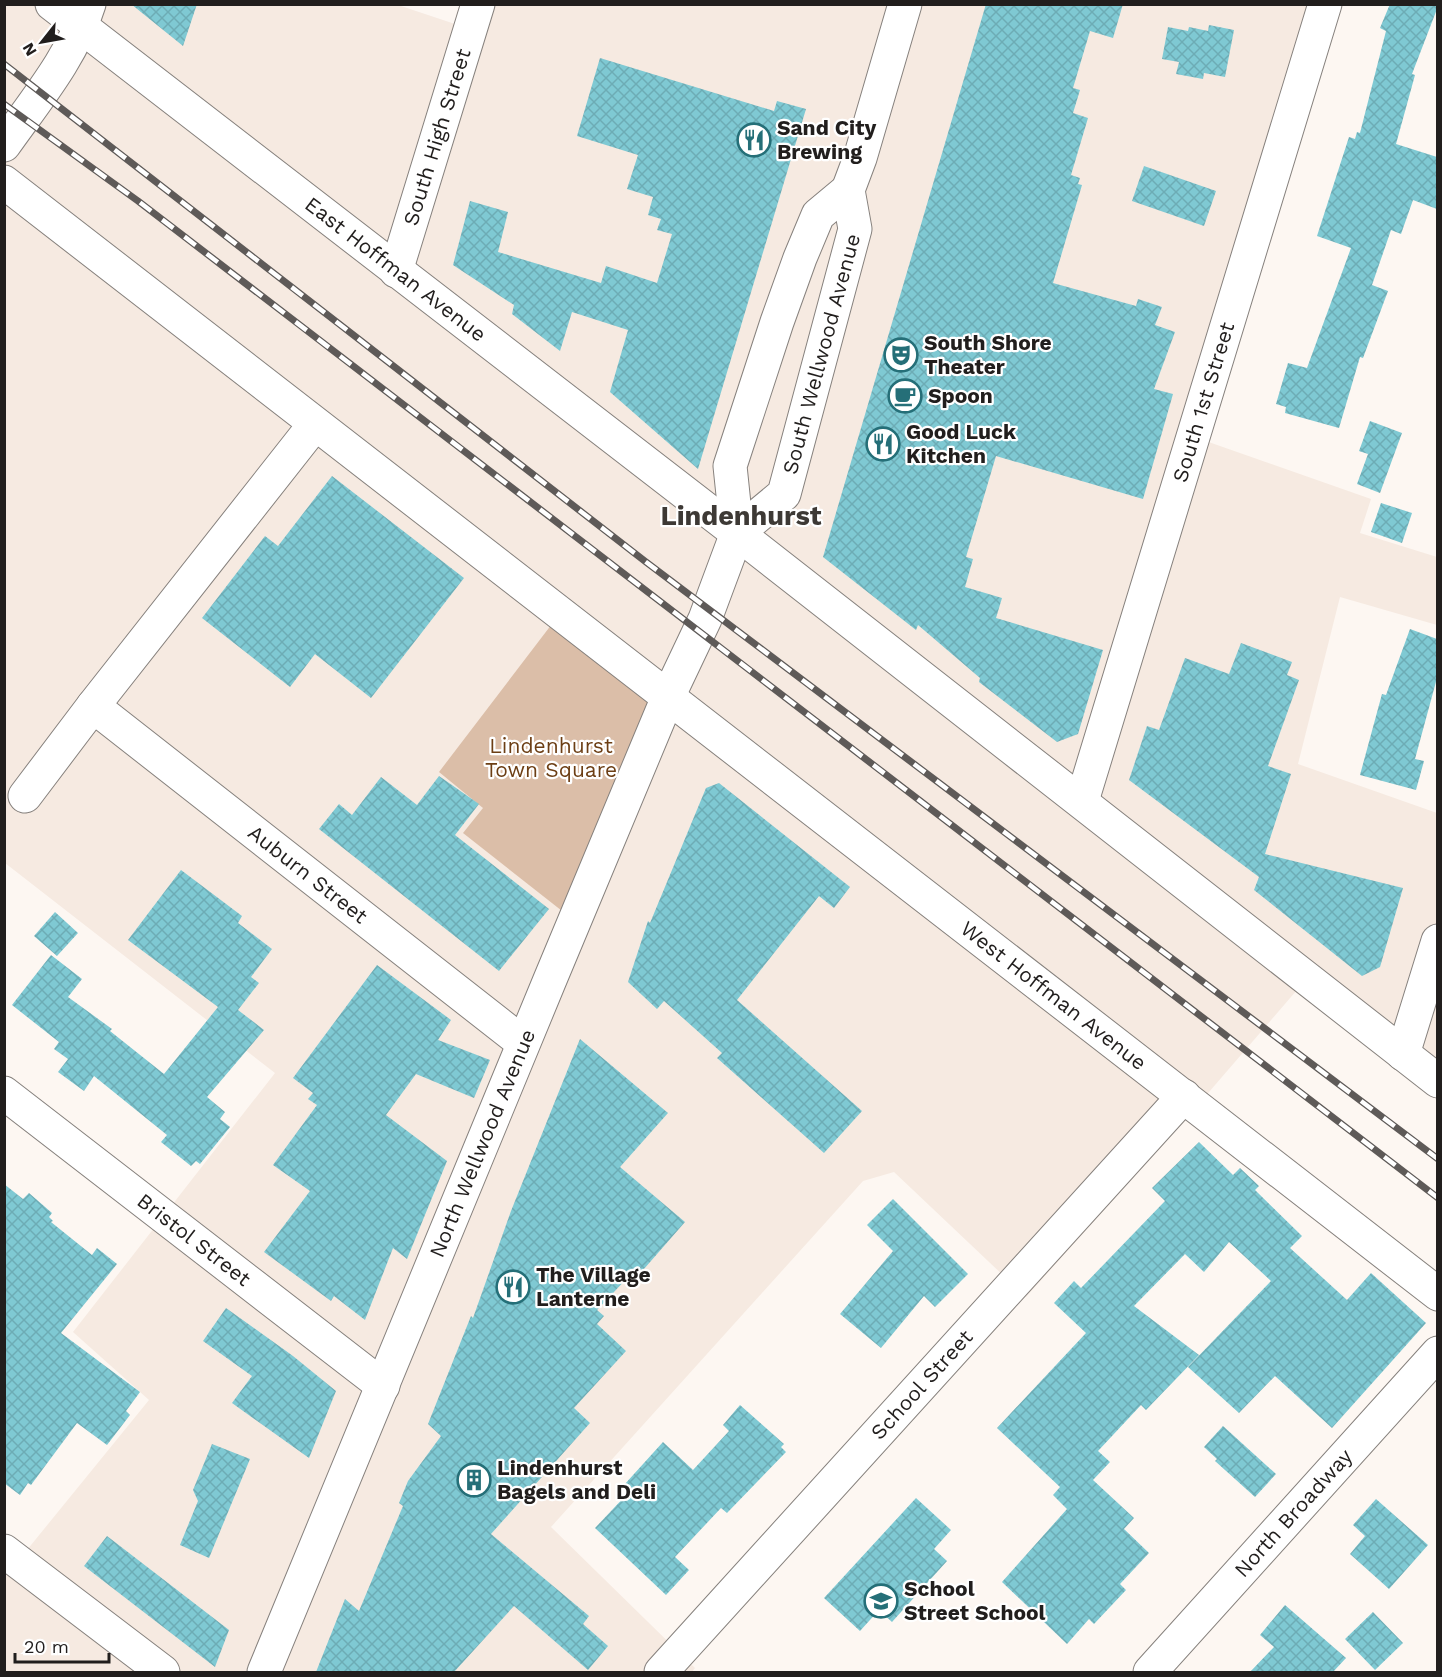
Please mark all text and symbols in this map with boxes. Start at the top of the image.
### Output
north arrow [12,12,72,72]
text: N [18,39,41,59]
street label: South High Street [398,45,476,228]
place label: Sand City Brewing [777,115,876,164]
restaurant icon: Sand City Brewing [736,122,772,158]
street label: East Hoffman Avenue [300,191,491,347]
street label: South Wellwood Avenue [777,231,865,477]
street label: South 1st Street [1167,319,1239,485]
place label: South Shore Theater [924,330,1052,379]
theatre icon: South Shore Theater [883,337,919,373]
cafe icon: Spoon [887,378,923,414]
place label: Spoon [928,383,993,408]
place label: Good Luck Kitchen [906,419,1017,468]
restaurant icon: Good Luck Kitchen [865,426,901,462]
district label: Lindenhurst [660,500,822,532]
park label: Lindenhurst Town Square [485,733,617,782]
street label: Auburn Street [243,820,373,929]
street label: West Hoffman Avenue [956,916,1152,1075]
street label: North Wellwood Avenue [424,1025,540,1261]
street label: Bristol Street [133,1188,256,1291]
place label: The Village Lanterne [536,1262,651,1311]
restaurant icon: The Village Lanterne [495,1269,531,1305]
street label: School Street [865,1324,978,1444]
street label: North Broadway [1229,1444,1357,1582]
place label: Lindenhurst Bagels and Deli [497,1455,656,1504]
building icon: Lindenhurst Bagels and Deli [456,1462,492,1498]
place label: School Street School [904,1576,1046,1625]
school or university icon: School Street School [863,1583,899,1619]
scale bar [15,1626,110,1664]
text: 20 m [24,1636,69,1657]

